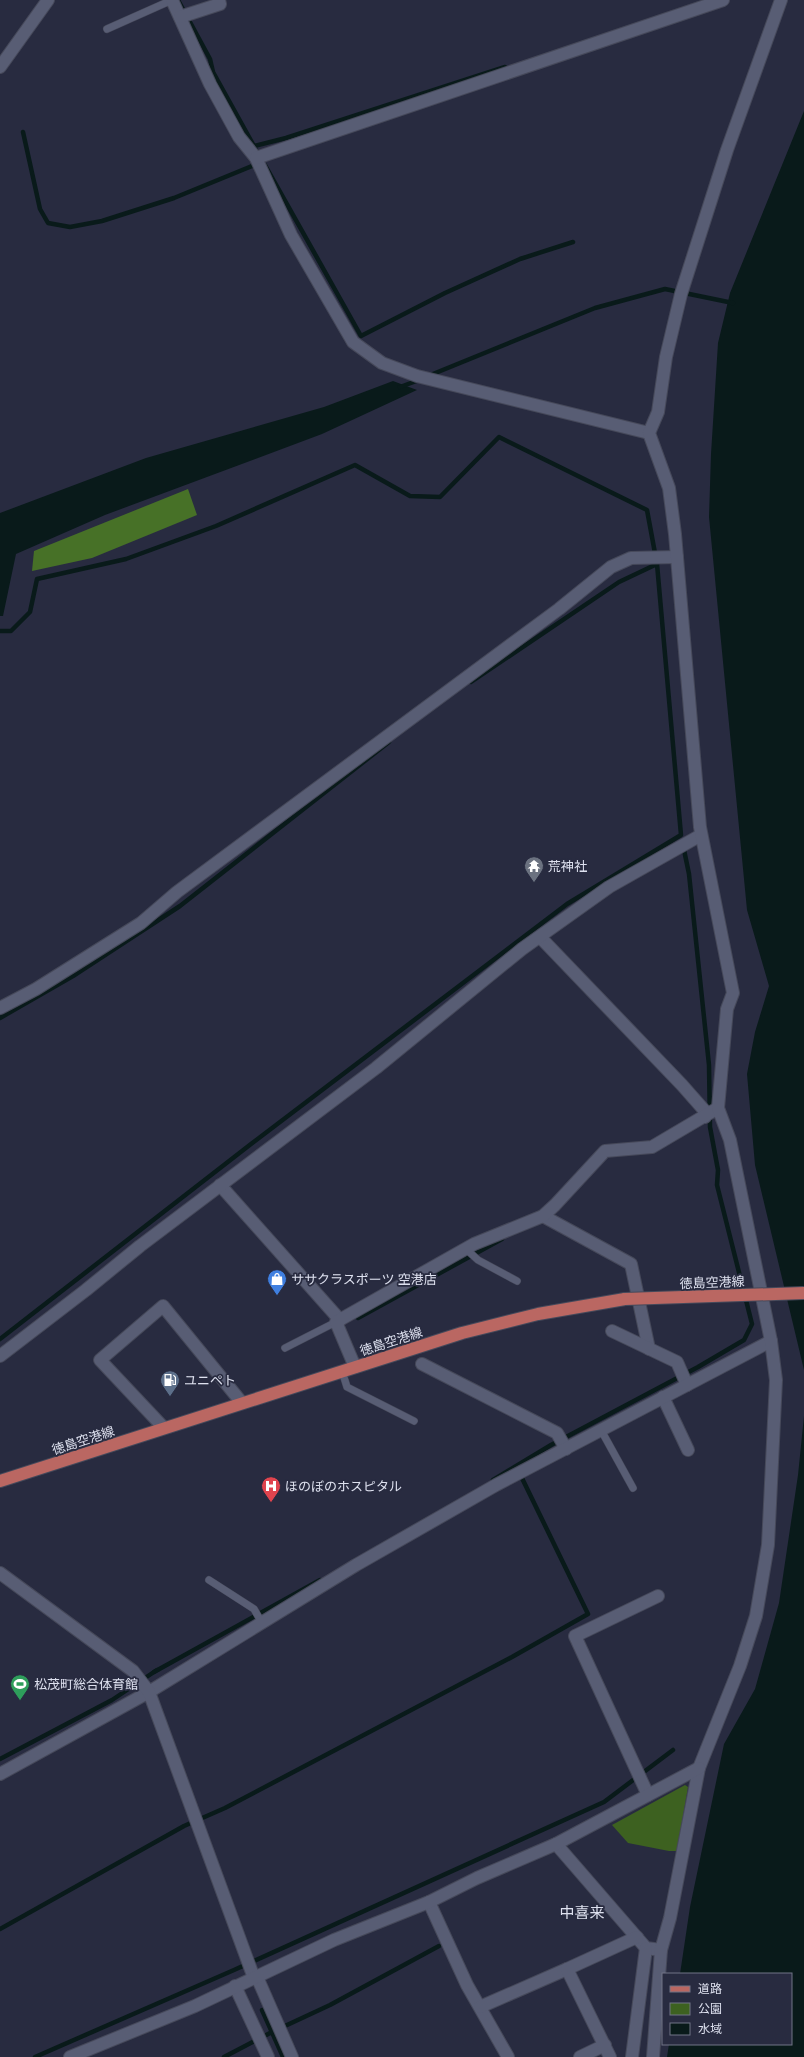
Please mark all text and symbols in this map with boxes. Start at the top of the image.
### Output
temple icon: 荒神社 [523,855,545,883]
place label: 荒神社 [548,858,587,875]
shop icon: ササクラスポーツ 空港店 [266,1268,288,1296]
place label: ササクラスポーツ 空港店 [291,1271,437,1288]
street label: 徳島空港線 [679,1273,745,1292]
street label: 徳島空港線 [358,1323,425,1360]
fuel station icon: ユニペト [159,1369,181,1397]
place label: ユニペト [184,1372,236,1389]
street label: 徳島空港線 [50,1422,117,1459]
hospital icon: ほのぼのホスピタル [260,1475,282,1503]
place label: ほのぼのホスピタル [285,1478,402,1495]
sports icon: 松茂町総合体育館 [9,1673,31,1701]
place label: 松茂町総合体育館 [34,1676,138,1693]
district label: 中喜来 [559,1903,605,1922]
legend [662,1973,792,2045]
text: 道路 [698,1981,722,1997]
text: 公園 [698,2001,722,2017]
text: 水域 [698,2021,722,2037]

